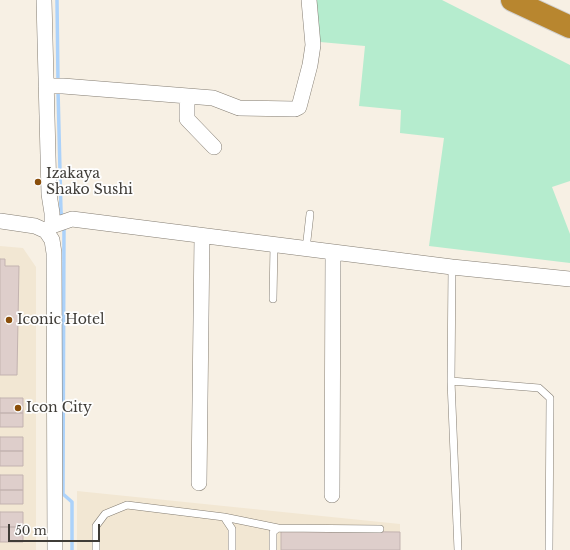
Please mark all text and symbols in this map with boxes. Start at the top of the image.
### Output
place label: Izakaya Shako Sushi [46,166,133,198]
marker: Izakaya Shako Sushi [33,177,43,187]
place label: Iconic Hotel [17,312,105,328]
marker: Iconic Hotel [4,315,14,325]
place label: Icon City [26,400,92,416]
marker: Icon City [13,403,23,413]
scale bar [10,516,102,542]
text: 50 m [15,523,47,538]

